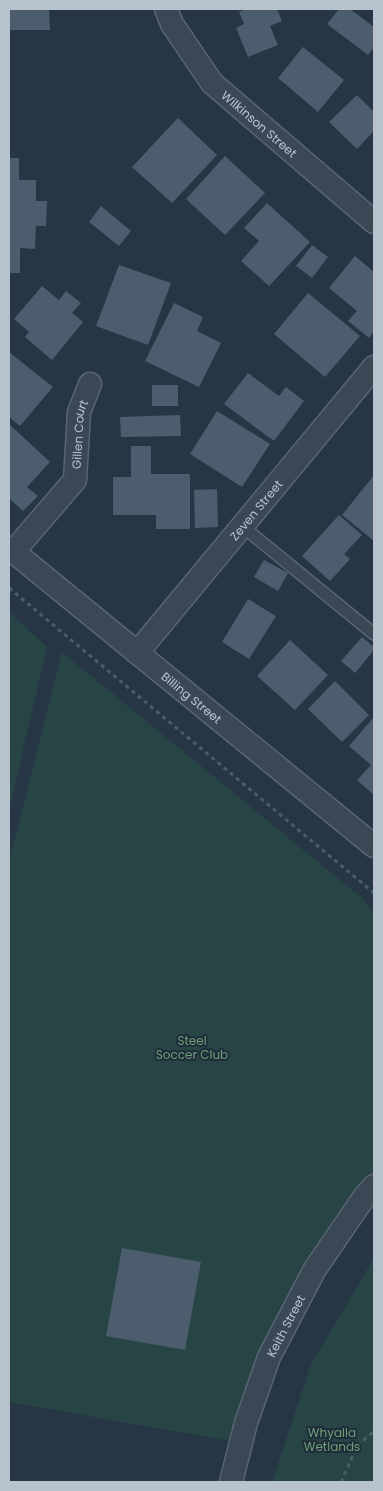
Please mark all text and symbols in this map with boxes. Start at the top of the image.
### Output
street label: Wilkinson Street [218,87,301,161]
street label: Gillen Court [67,397,92,470]
street label: Zeven Street [225,476,286,544]
street label: Billing Street [158,667,226,727]
park label: Steel Soccer Club [156,1032,228,1063]
street label: Keith Street [262,1292,309,1360]
park label: Whyalla Wetlands [304,1424,360,1455]

